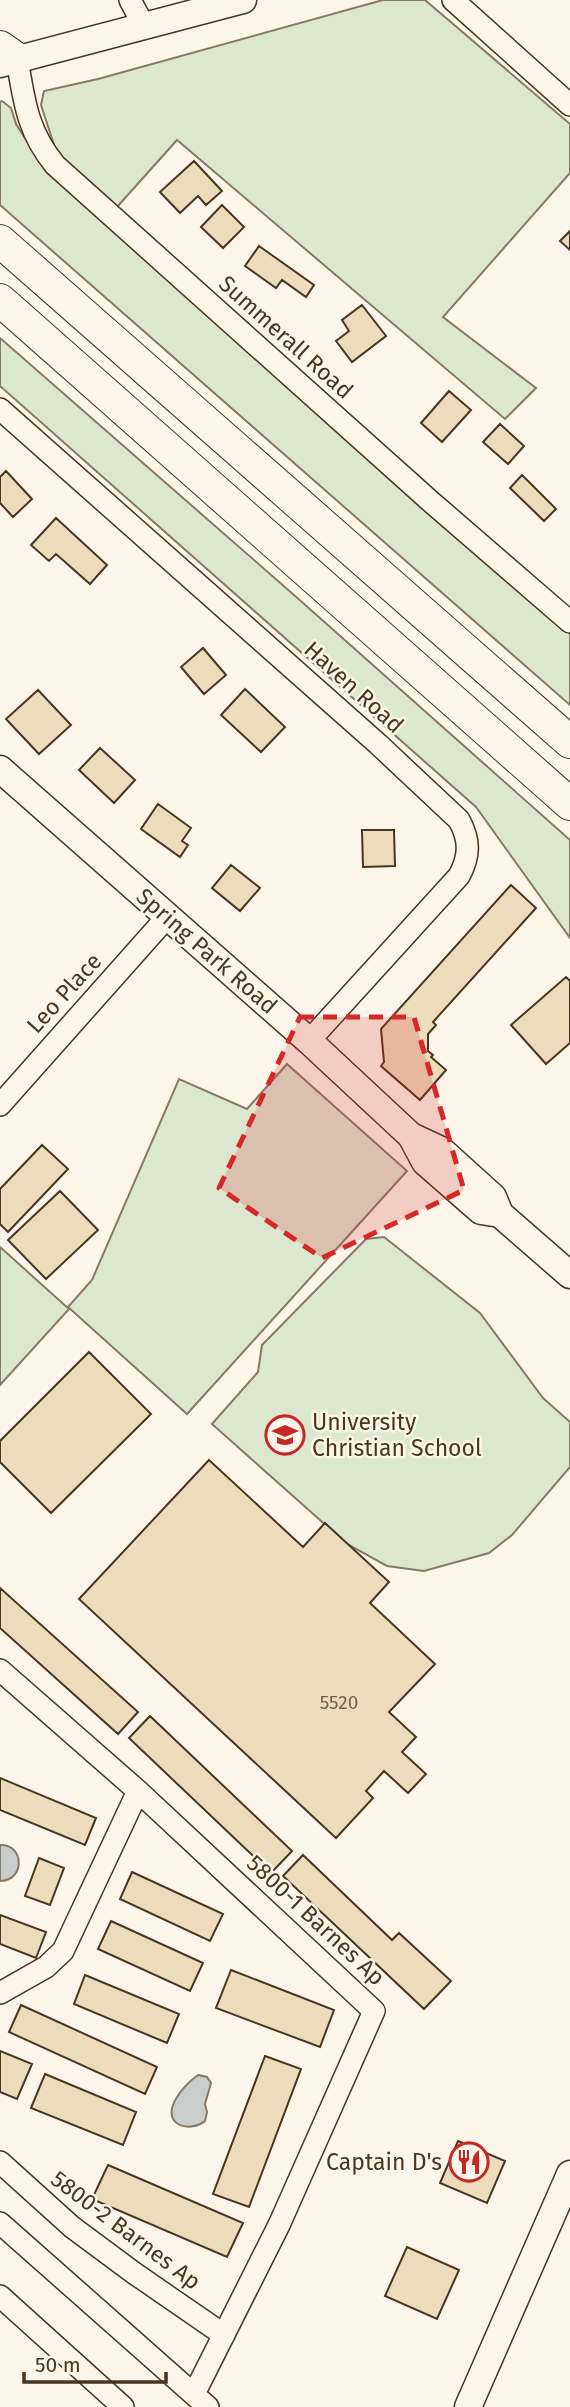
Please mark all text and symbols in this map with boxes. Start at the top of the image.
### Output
street label: Summerall Road [213,269,359,405]
street label: Haven Road [298,635,410,739]
street label: Spring Park Road [131,882,283,1020]
street label: Leo Place [21,947,107,1039]
place label: University Christian School [312,1408,482,1462]
school or university icon: University Christian School [264,1414,306,1456]
house number: 5520 [320,1691,358,1714]
street label: 5800-1 Barnes Ap [241,1849,391,1991]
restaurant icon: Captain D's [448,2141,490,2183]
place label: Captain D's [326,2148,442,2176]
street label: 5800-2 Barnes Ap [46,2165,206,2295]
scale bar [24,2340,166,2384]
text: 50 m [35,2352,81,2378]

